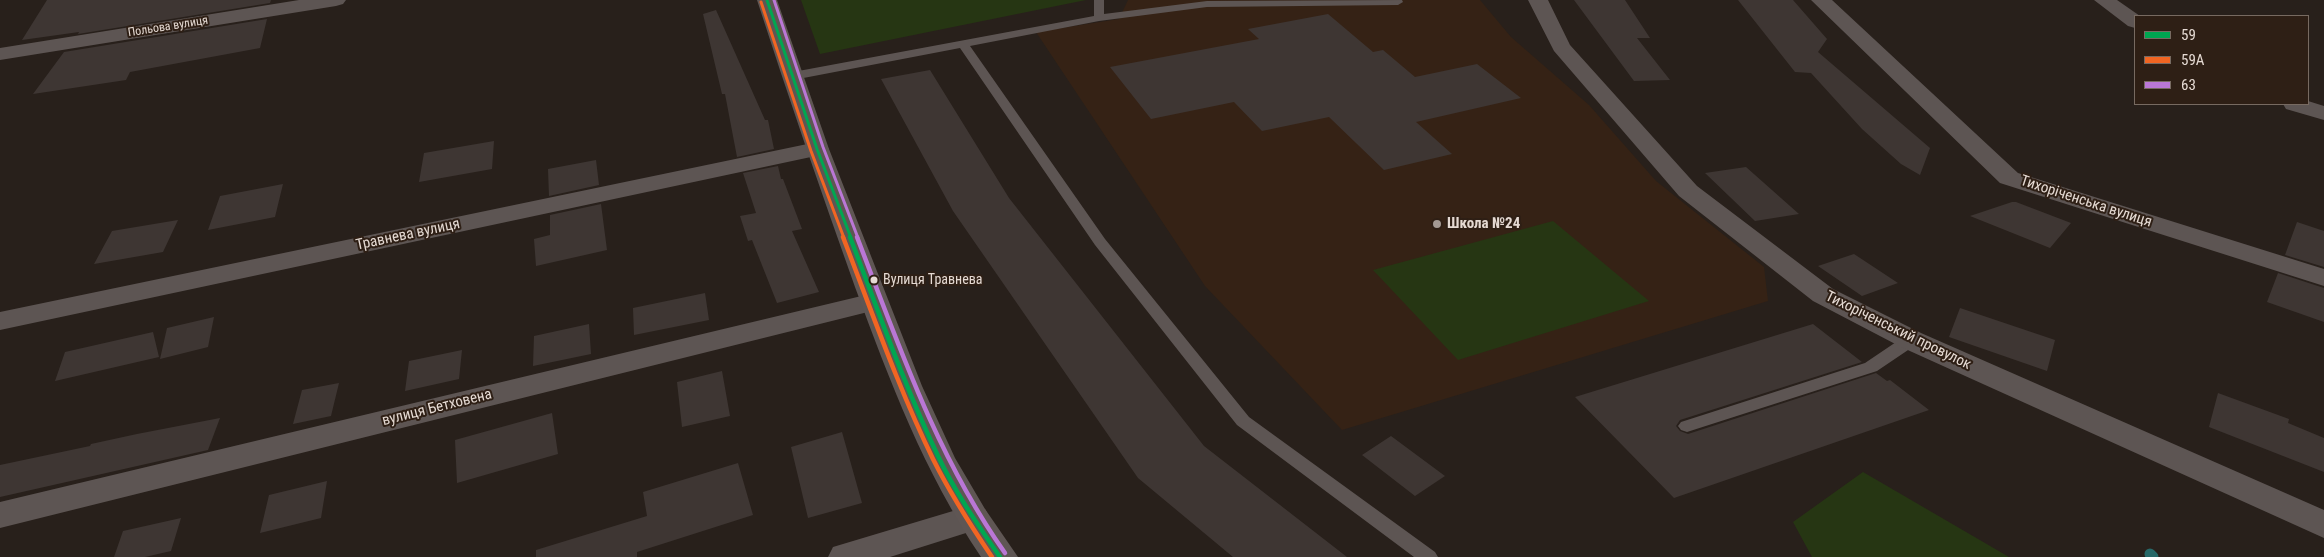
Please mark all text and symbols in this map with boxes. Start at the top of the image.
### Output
street label: Польова вулиця [127,14,209,40]
legend [2134,15,2309,105]
text: 59 [2181,26,2196,44]
text: 59А [2181,51,2204,69]
text: 63 [2181,76,2196,94]
street label: Тихоріченська вулиця [2018,172,2154,232]
street label: Травнева вулиця [354,215,462,255]
place label: Школа №24 [1447,215,1520,233]
marker: Школа №24 [1431,218,1443,230]
place label: Вулиця Травнева [883,272,982,288]
marker: Вулиця Травнева [869,275,879,285]
street label: Тихоріченський провулок [1822,288,1974,374]
street label: вулиця Бетховена [380,386,494,430]

